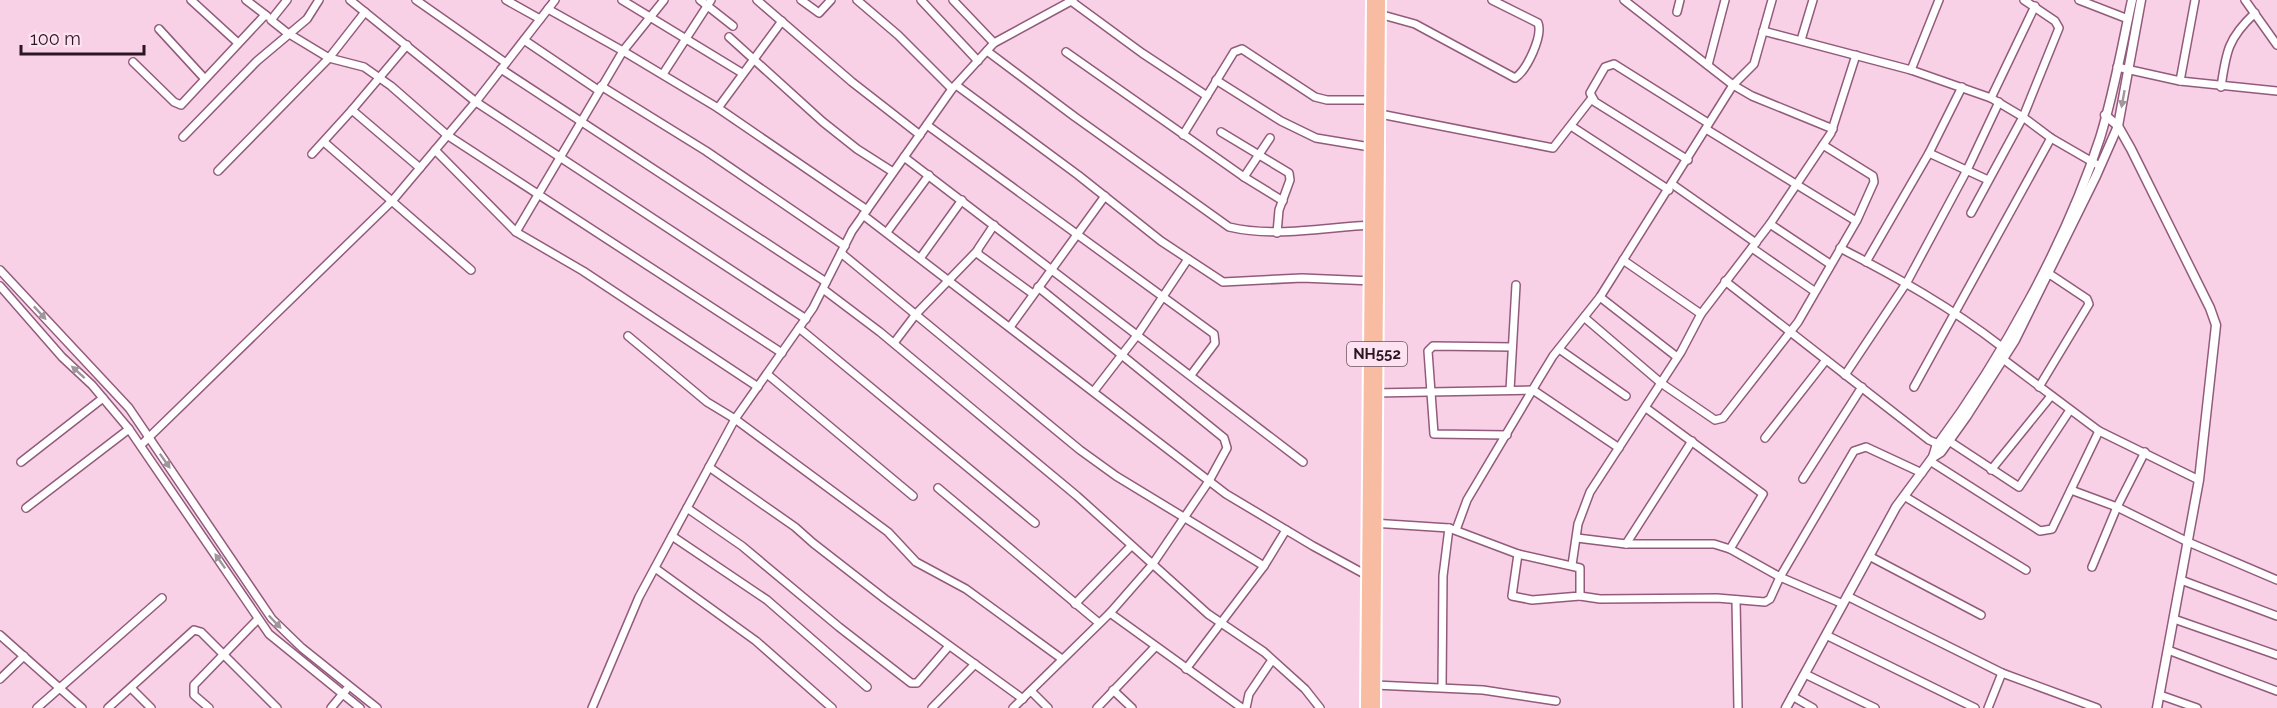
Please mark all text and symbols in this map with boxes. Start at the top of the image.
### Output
scale bar [21,18,144,56]
text: 100 m [30,28,81,49]
one-way arrow [2118,90,2127,109]
one-way arrow [33,305,47,320]
road number: NH552 [1347,342,1407,366]
one-way arrow [71,366,86,379]
one-way arrow [159,453,171,469]
one-way arrow [215,553,226,569]
one-way arrow [268,614,282,629]

